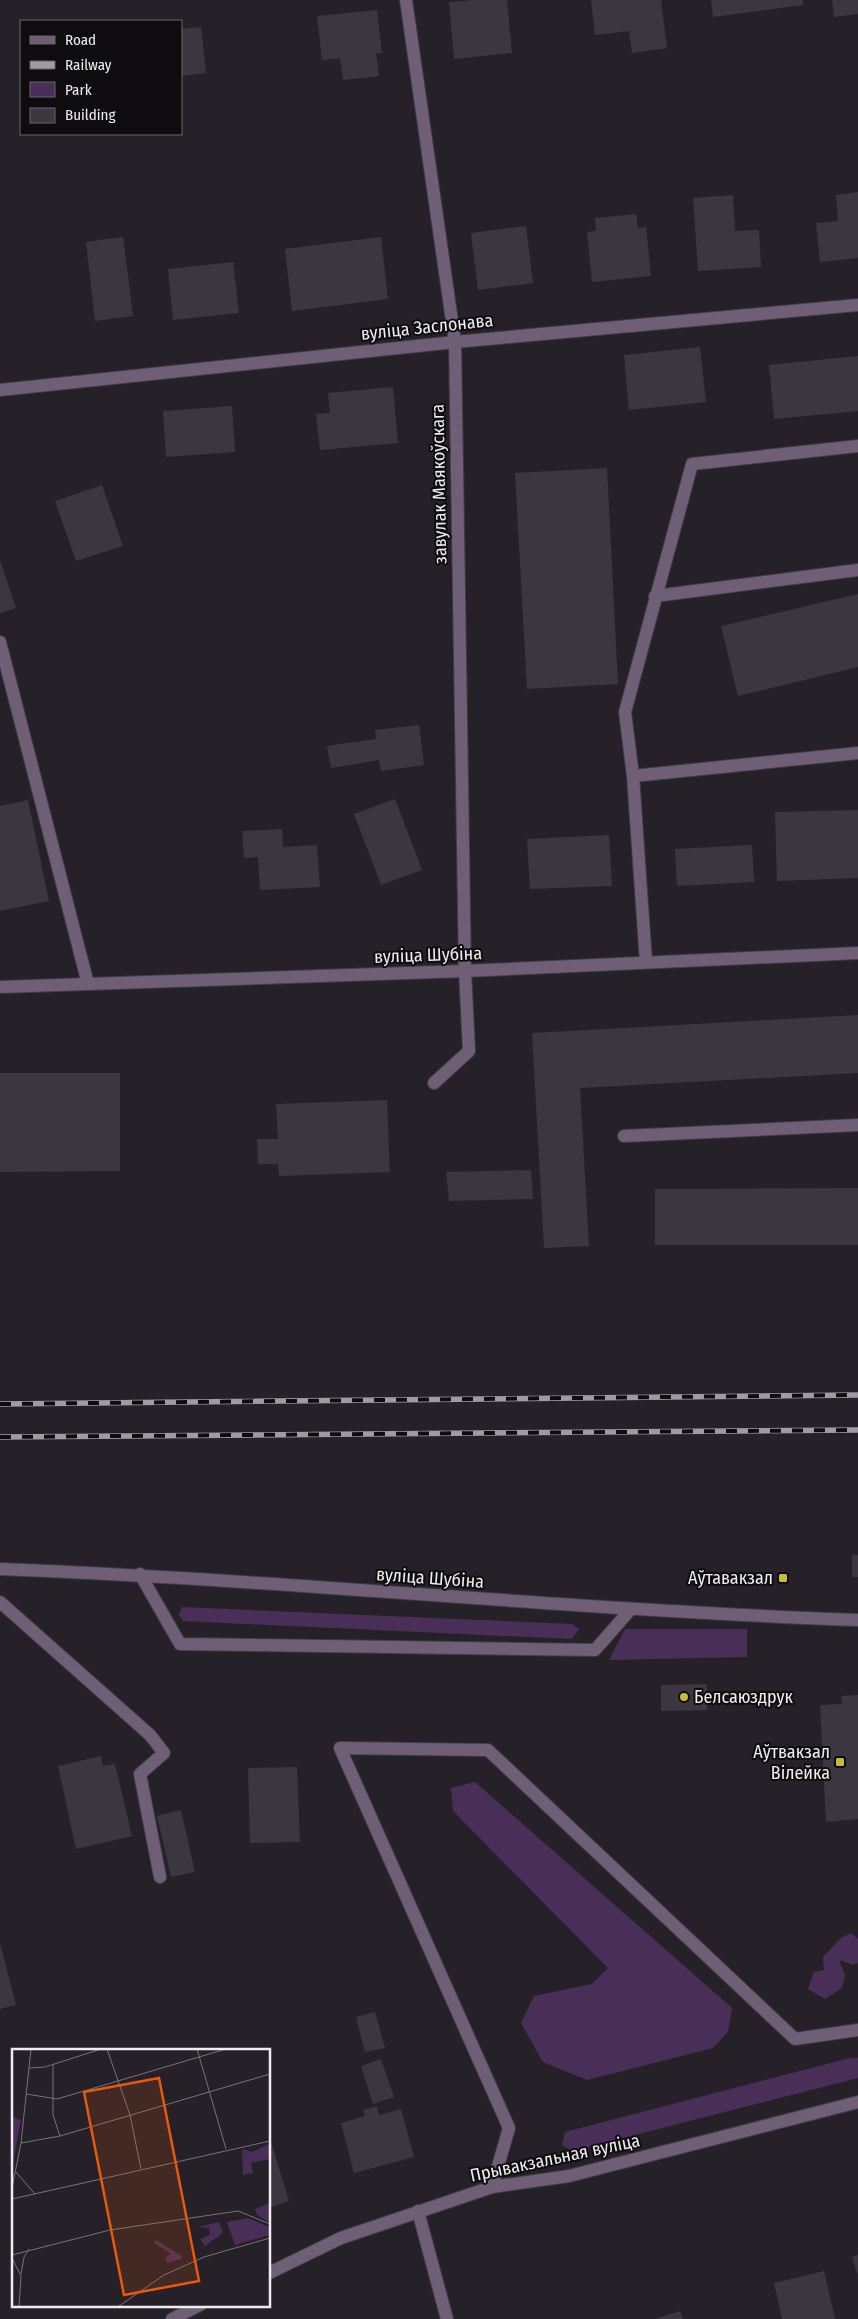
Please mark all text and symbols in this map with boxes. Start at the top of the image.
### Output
legend [20,20,182,135]
text: Road [65,31,96,49]
text: Railway [65,56,112,74]
text: Park [65,81,92,99]
text: Building [65,106,116,124]
street label: вуліца Заслонава [360,309,494,345]
street label: завулак Маякоўскага [427,404,451,564]
street label: вуліца Шубіна [374,942,483,968]
street label: вуліца Шубіна [375,1563,485,1593]
place label: Аўтавакзал [688,1567,773,1589]
marker: Аўтавакзал [777,1572,789,1584]
place label: Белсаюздрук [694,1686,794,1708]
marker: Белсаюздрук [678,1691,690,1703]
place label: Аўтвакзал Вілейка [753,1741,830,1784]
marker: Аўтвакзал Вілейка [834,1756,846,1768]
inset map [12,2049,270,2306]
street label: Прывакзальная вуліца [468,2129,642,2187]

